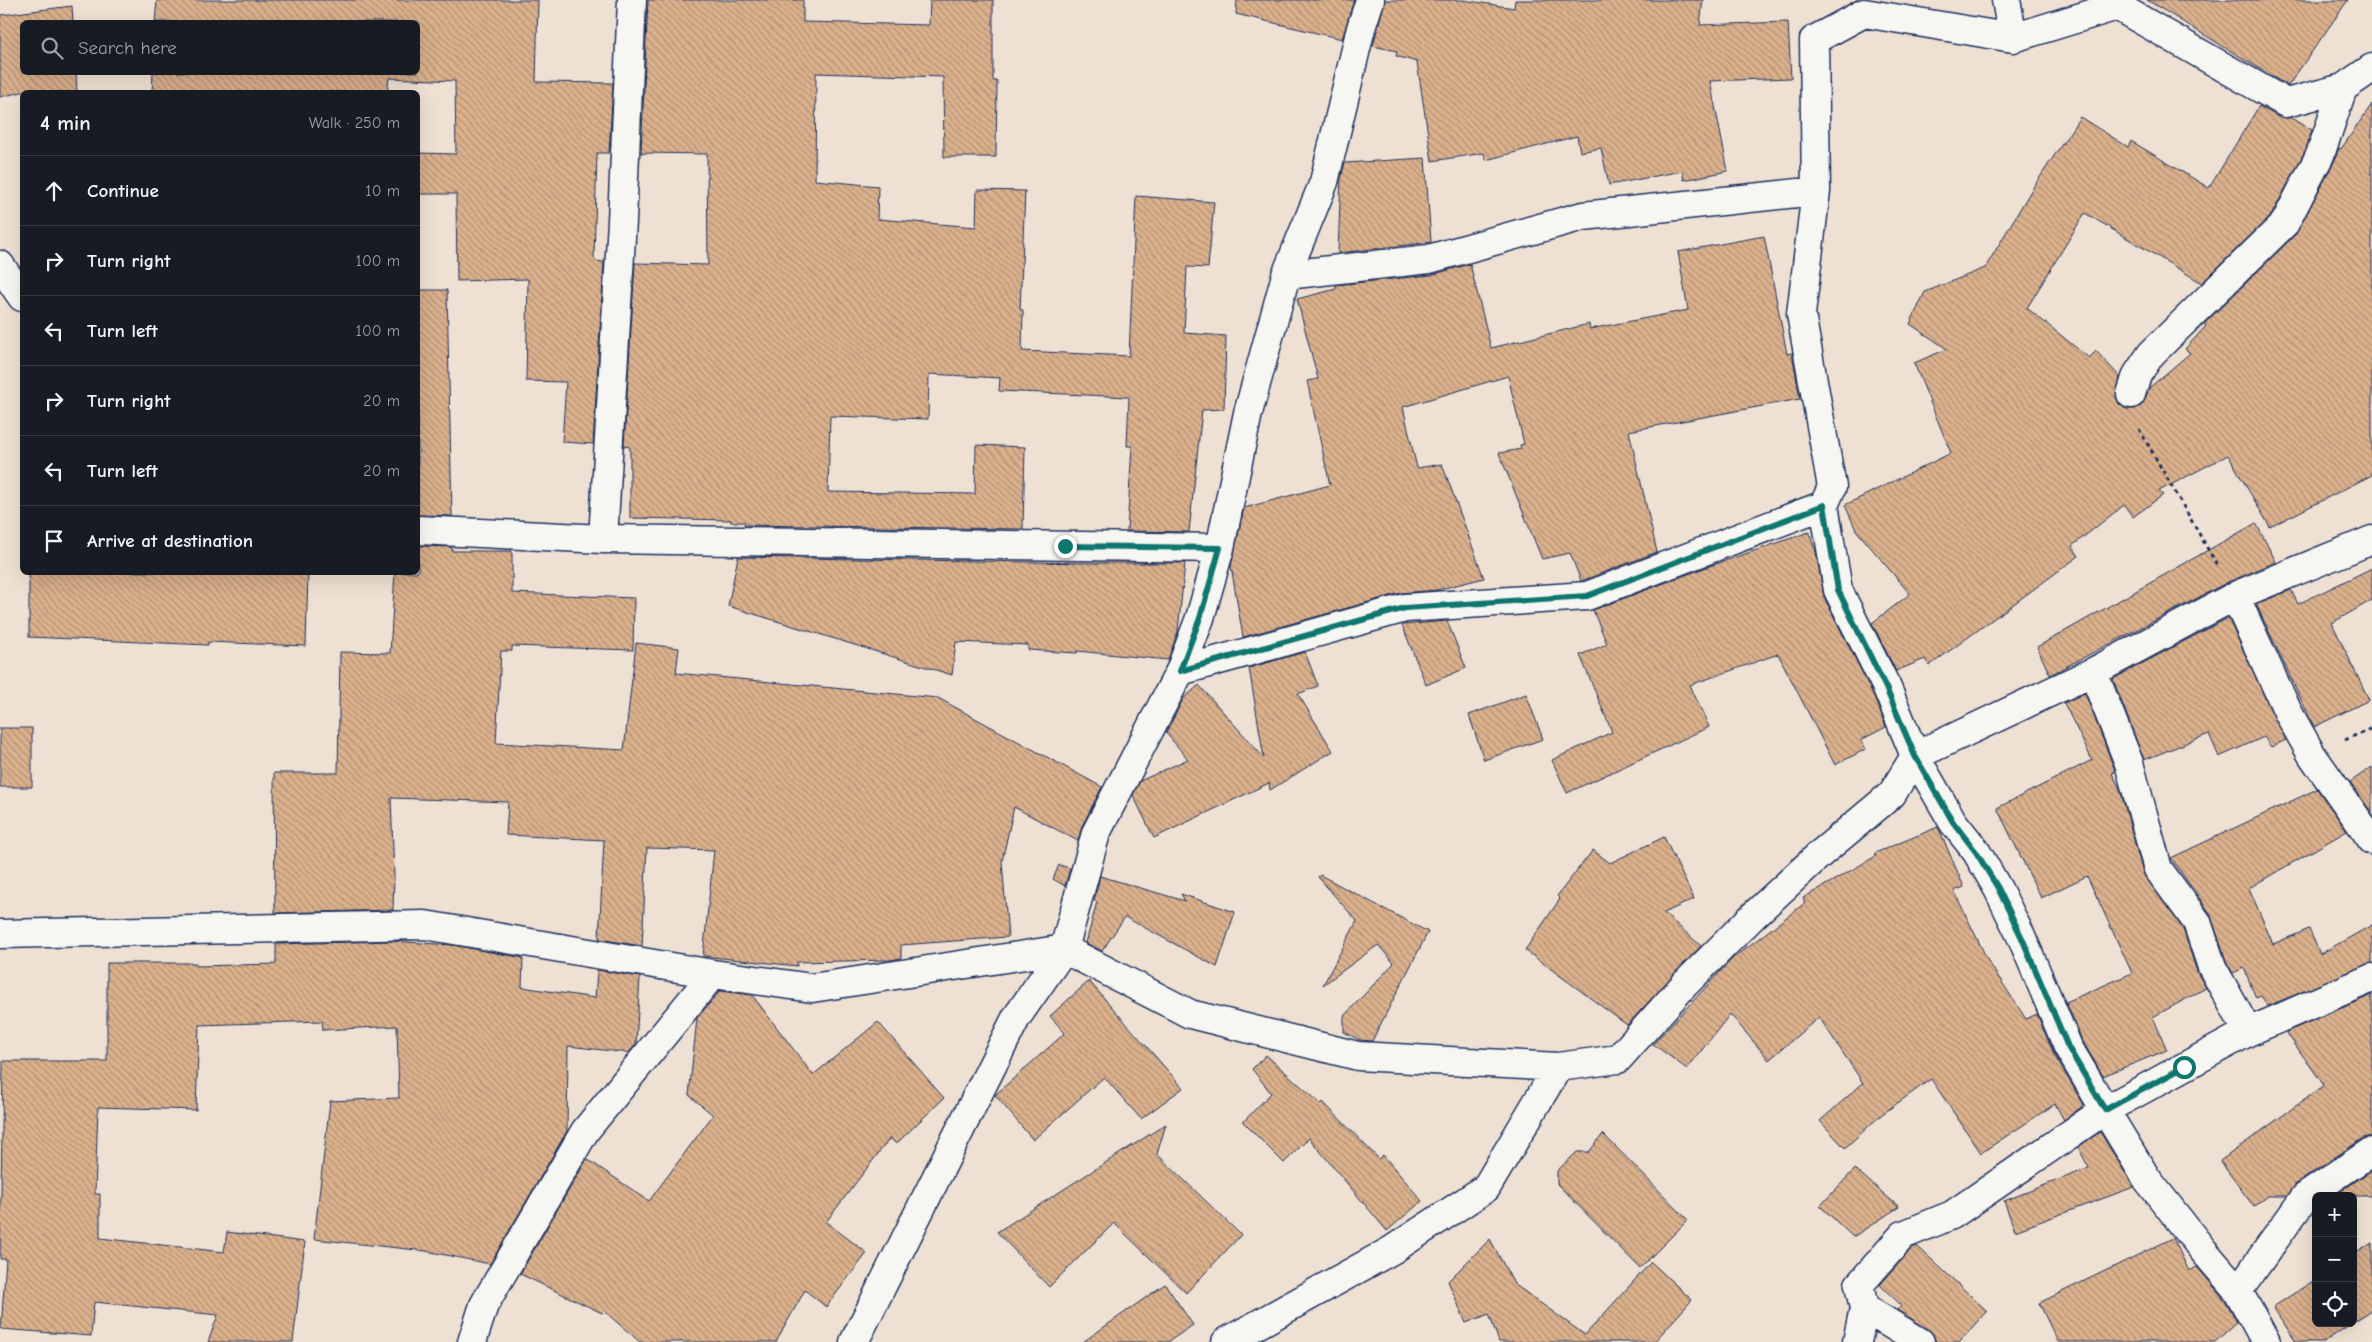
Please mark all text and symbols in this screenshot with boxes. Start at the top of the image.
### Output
search box [20,20,420,75]
icon: search [38,34,66,62]
text: Search here [78,37,177,59]
text: 4 min [40,111,91,135]
text: Walk · 250 m [309,114,400,132]
icon: ahead [40,177,68,205]
text: Continue [87,180,159,202]
text: 10 m [365,182,400,200]
icon: right [40,247,68,275]
text: Turn right [87,250,171,272]
text: 100 m [356,252,400,270]
icon: left [40,317,68,345]
text: Turn left [87,320,158,342]
text: 100 m [356,322,400,340]
icon: right [40,387,68,415]
text: Turn right [87,390,171,412]
text: 20 m [363,392,400,410]
icon: left [40,457,68,485]
text: Turn left [87,460,158,482]
text: 20 m [363,462,400,480]
icon: arrive [40,527,68,555]
text: Arrive at destination [87,530,253,552]
route end [1054,535,1077,558]
route start [2173,1056,2196,1079]
map controls [2312,1192,2357,1327]
button: + [2312,1192,2357,1237]
button: − [2312,1237,2357,1282]
button: locate [2312,1282,2357,1327]

